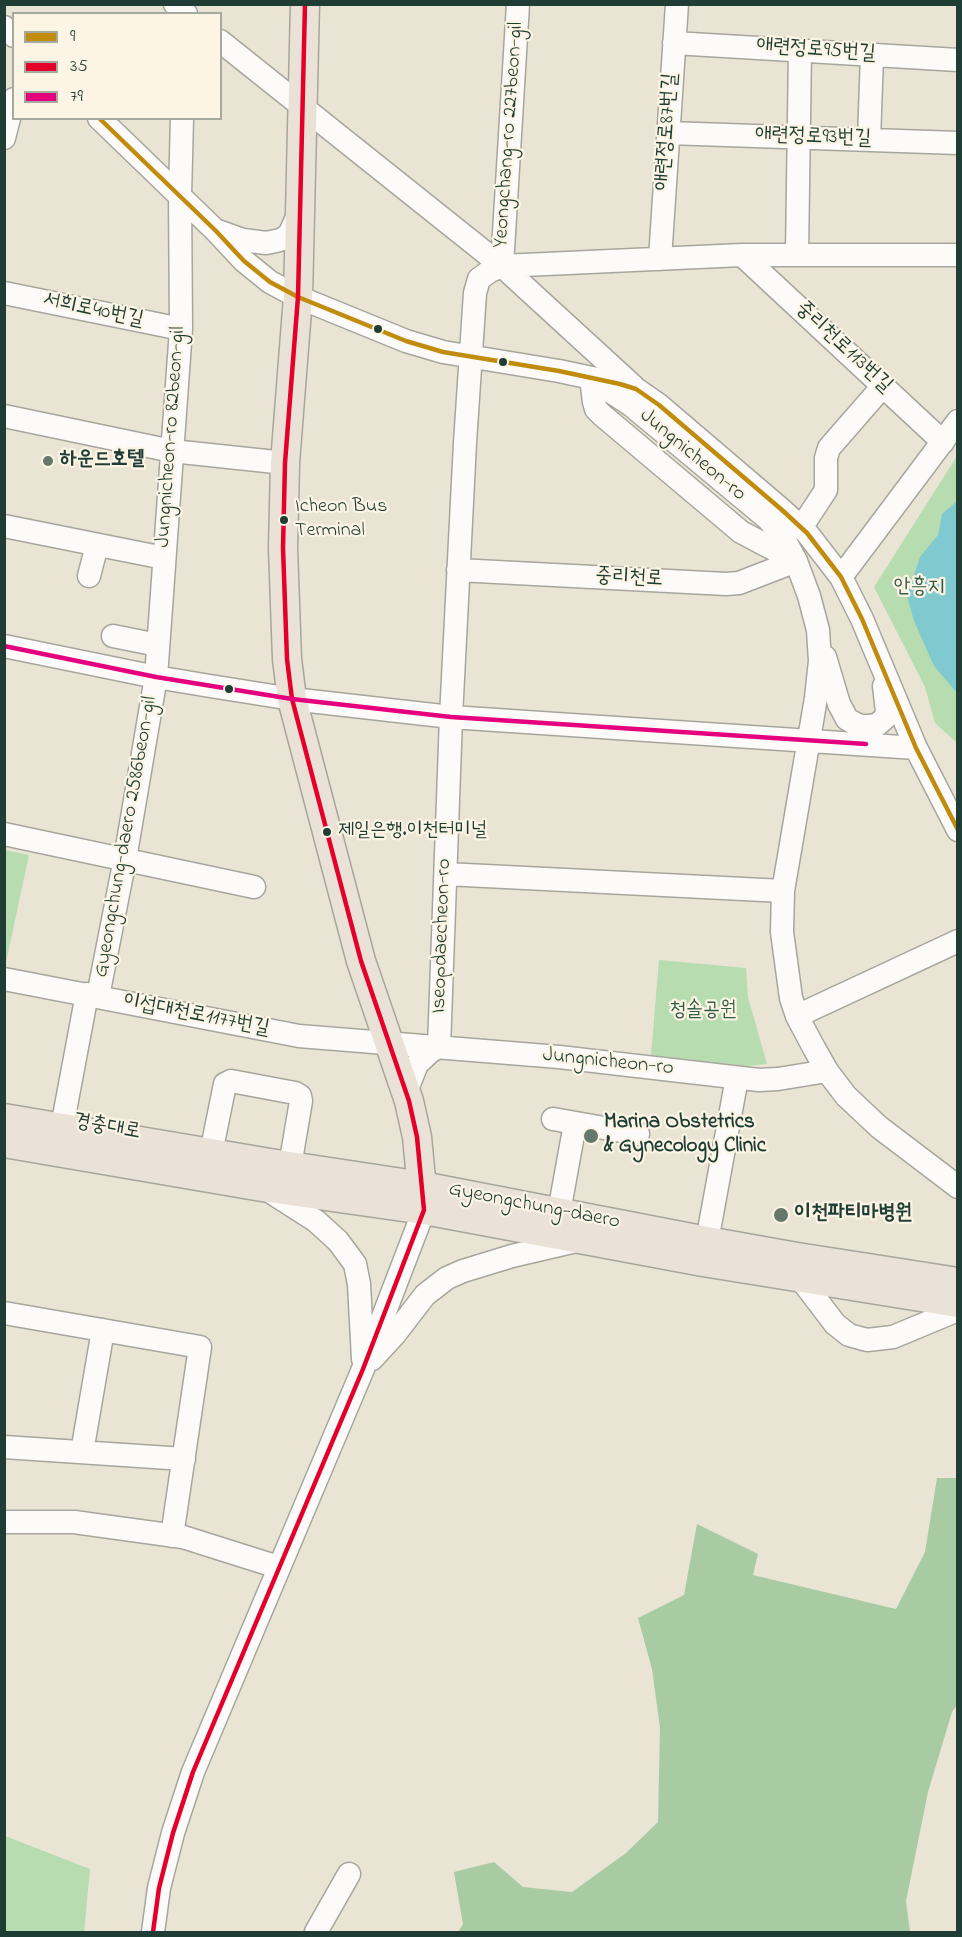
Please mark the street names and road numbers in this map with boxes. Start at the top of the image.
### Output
street label: Yeongchang-ro 227beon-gil [490,21,530,249]
street label: 애련정로95번길 [755,34,877,68]
street label: 애련정로87번길 [651,72,685,192]
street label: 애련정로93번길 [754,123,872,153]
street label: 서희로40번길 [40,288,146,334]
street label: 중리천로113번길 [789,297,897,399]
street label: Jungnicheon-ro 82beon-gil [152,326,192,548]
street label: Jungnicheon-ro [634,404,750,508]
street label: 중리천로 [595,565,663,593]
street label: Gyeongchung-daero 2586beon-gil [90,694,164,980]
street label: Iseopdaecheon-ro [428,858,458,1014]
street label: 이섭대천로1177번길 [120,989,272,1043]
street label: Jungnicheon-ro [541,1044,675,1082]
street label: 경충대로 [72,1110,142,1146]
street label: Gyeongchung-daero [446,1178,622,1236]

